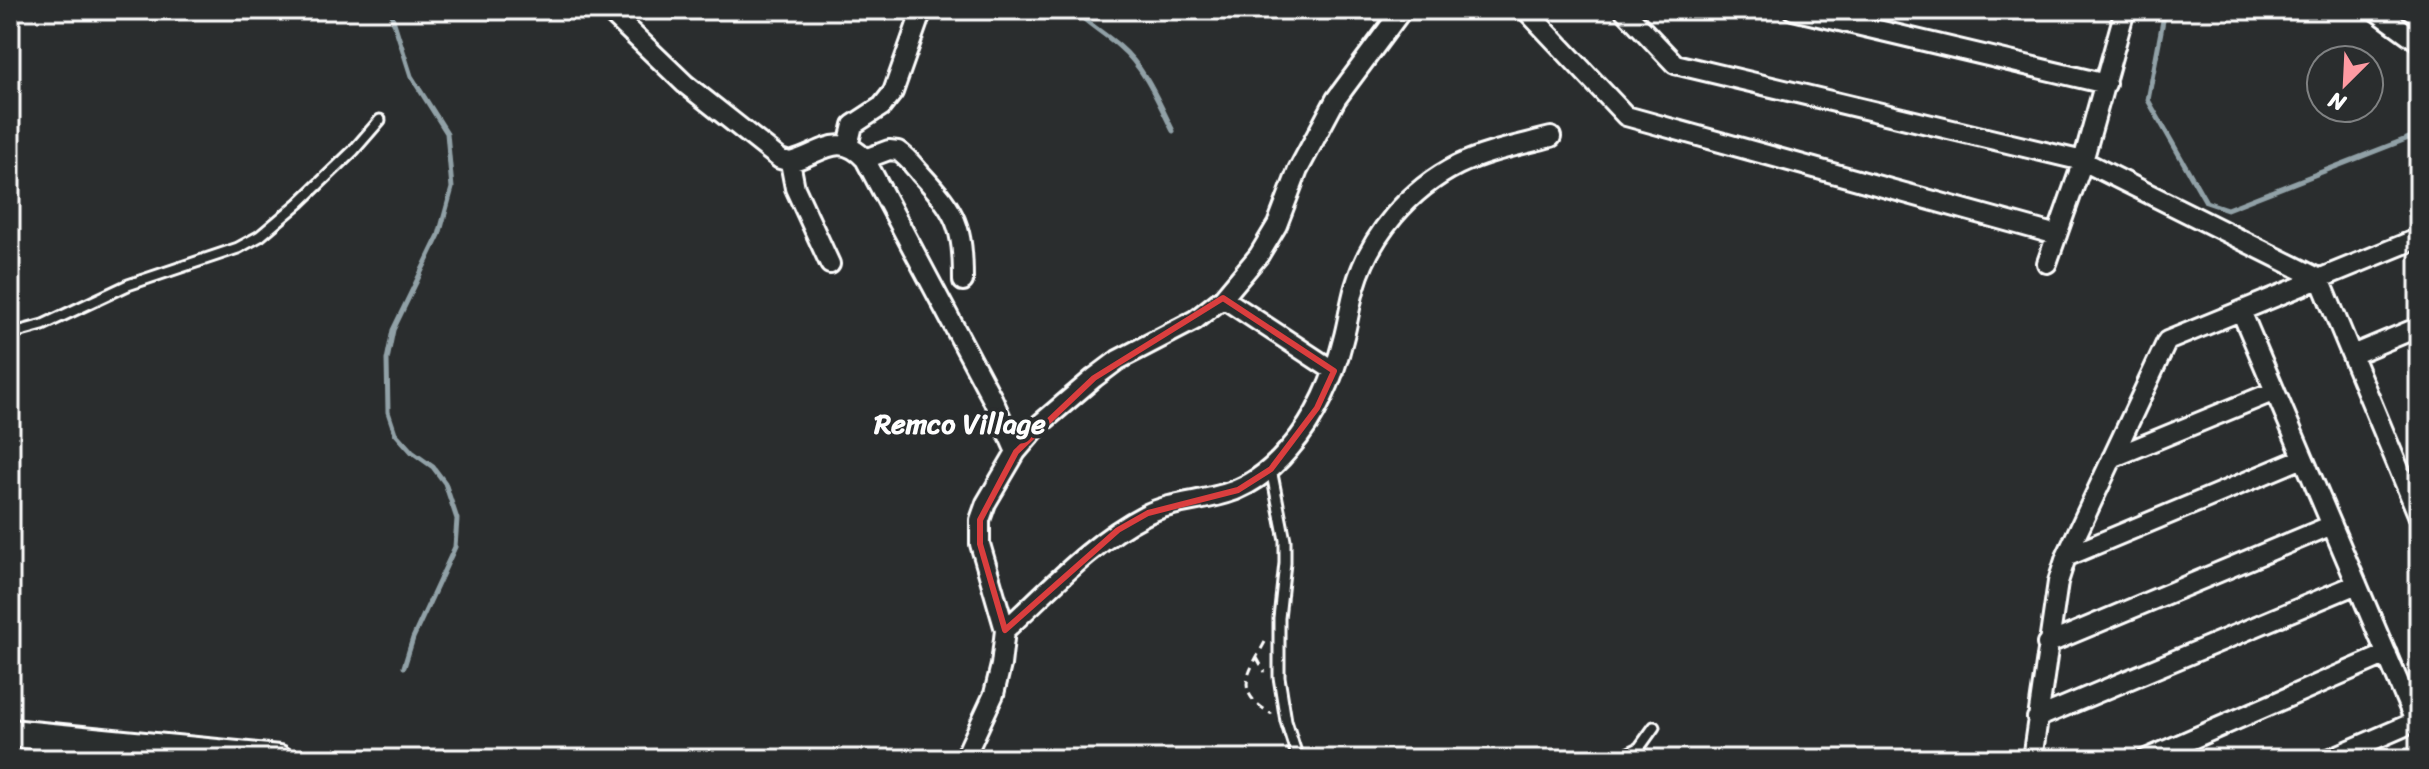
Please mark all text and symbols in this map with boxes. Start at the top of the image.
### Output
north arrow [2305,44,2385,124]
text: N [2321,81,2353,123]
district label: Remco Village [873,399,1046,448]

